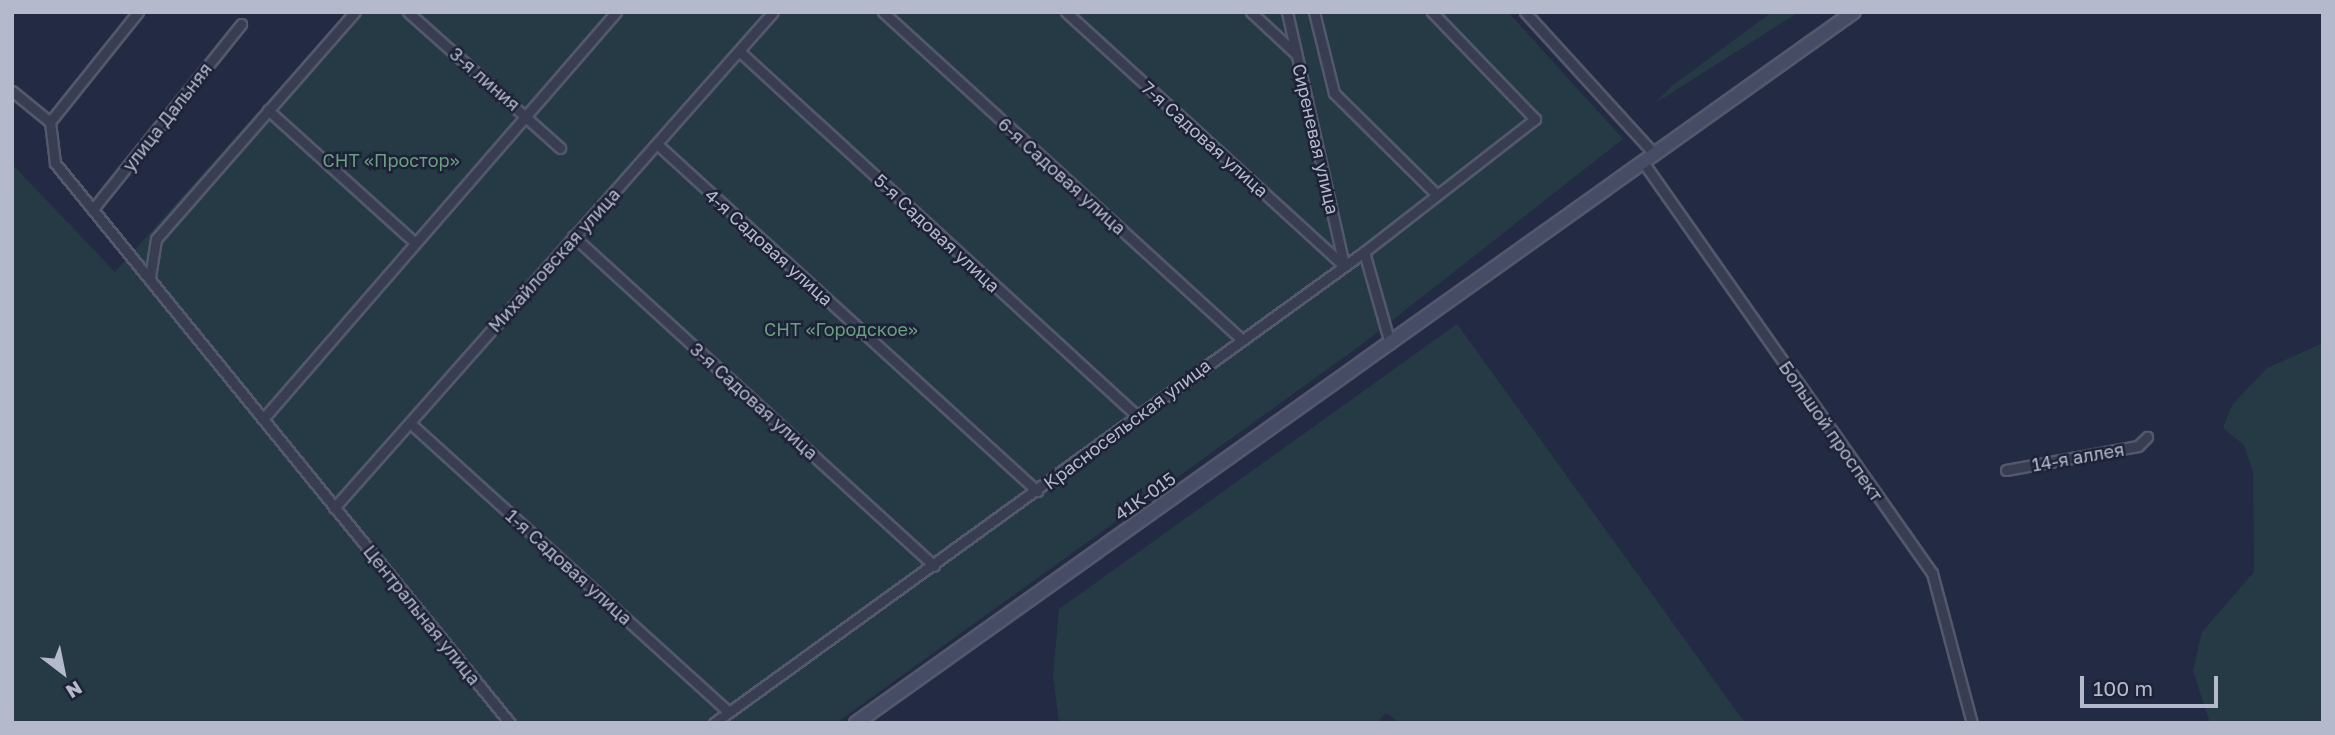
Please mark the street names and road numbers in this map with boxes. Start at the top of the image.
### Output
street label: 3-я линия [446,43,524,115]
street label: улица Дальняя [118,58,216,176]
street label: Сиреневая улица [1288,62,1344,216]
street label: 7-я Садовая улица [1137,76,1273,202]
street label: 6-я Садовая улица [994,113,1130,239]
street label: 5-я Садовая улица [870,169,1004,297]
street label: Михайловская улица [484,183,624,337]
street label: 4-я Садовая улица [701,184,837,310]
street label: 3-я Садовая улица [686,338,822,464]
street label: Красносельская улица [1039,354,1215,494]
street label: Большой проспект [1774,357,1888,505]
street label: 14-я аллея [2030,438,2126,476]
street label: 41К-015 [1110,467,1180,525]
street label: 1-я Садовая улица [501,505,637,629]
street label: Центральная улица [359,541,485,689]

